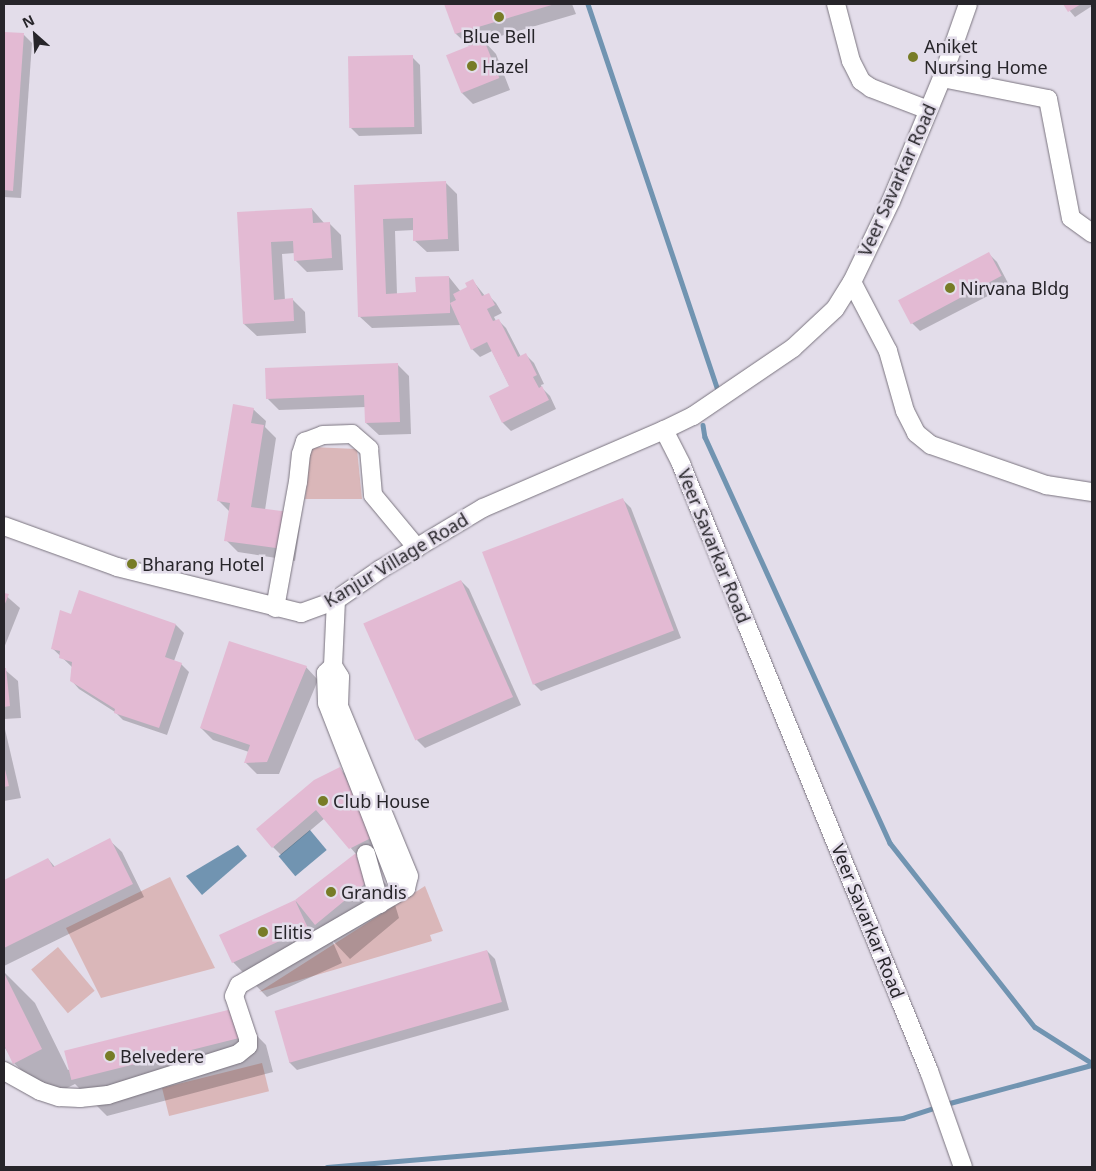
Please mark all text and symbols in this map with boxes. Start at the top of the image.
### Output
north arrow [10,10,60,60]
text: N [19,10,37,32]
marker: Blue Bell [493,11,505,23]
place label: Blue Bell [462,25,536,47]
place label: Aniket Nursing Home [924,36,1048,78]
marker: Aniket Nursing Home [906,50,920,64]
place label: Hazel [482,55,529,77]
marker: Hazel [466,60,478,72]
street label: Veer Savarkar Road [854,100,940,260]
place label: Nirvana Bldg [960,277,1069,299]
marker: Nirvana Bldg [944,282,956,294]
street label: Veer Savarkar Road [673,466,755,626]
street label: Kanjur Village Road [320,508,472,612]
place label: Bharang Hotel [142,553,264,575]
marker: Bharang Hotel [126,558,138,570]
place label: Club House [333,790,430,812]
marker: Club House [317,795,329,807]
street label: Veer Savarkar Road [827,841,909,1001]
place label: Grandis [341,881,407,903]
marker: Grandis [325,886,337,898]
place label: Elitis [273,921,312,943]
marker: Elitis [257,926,269,938]
place label: Belvedere [120,1045,204,1067]
marker: Belvedere [104,1050,116,1062]

